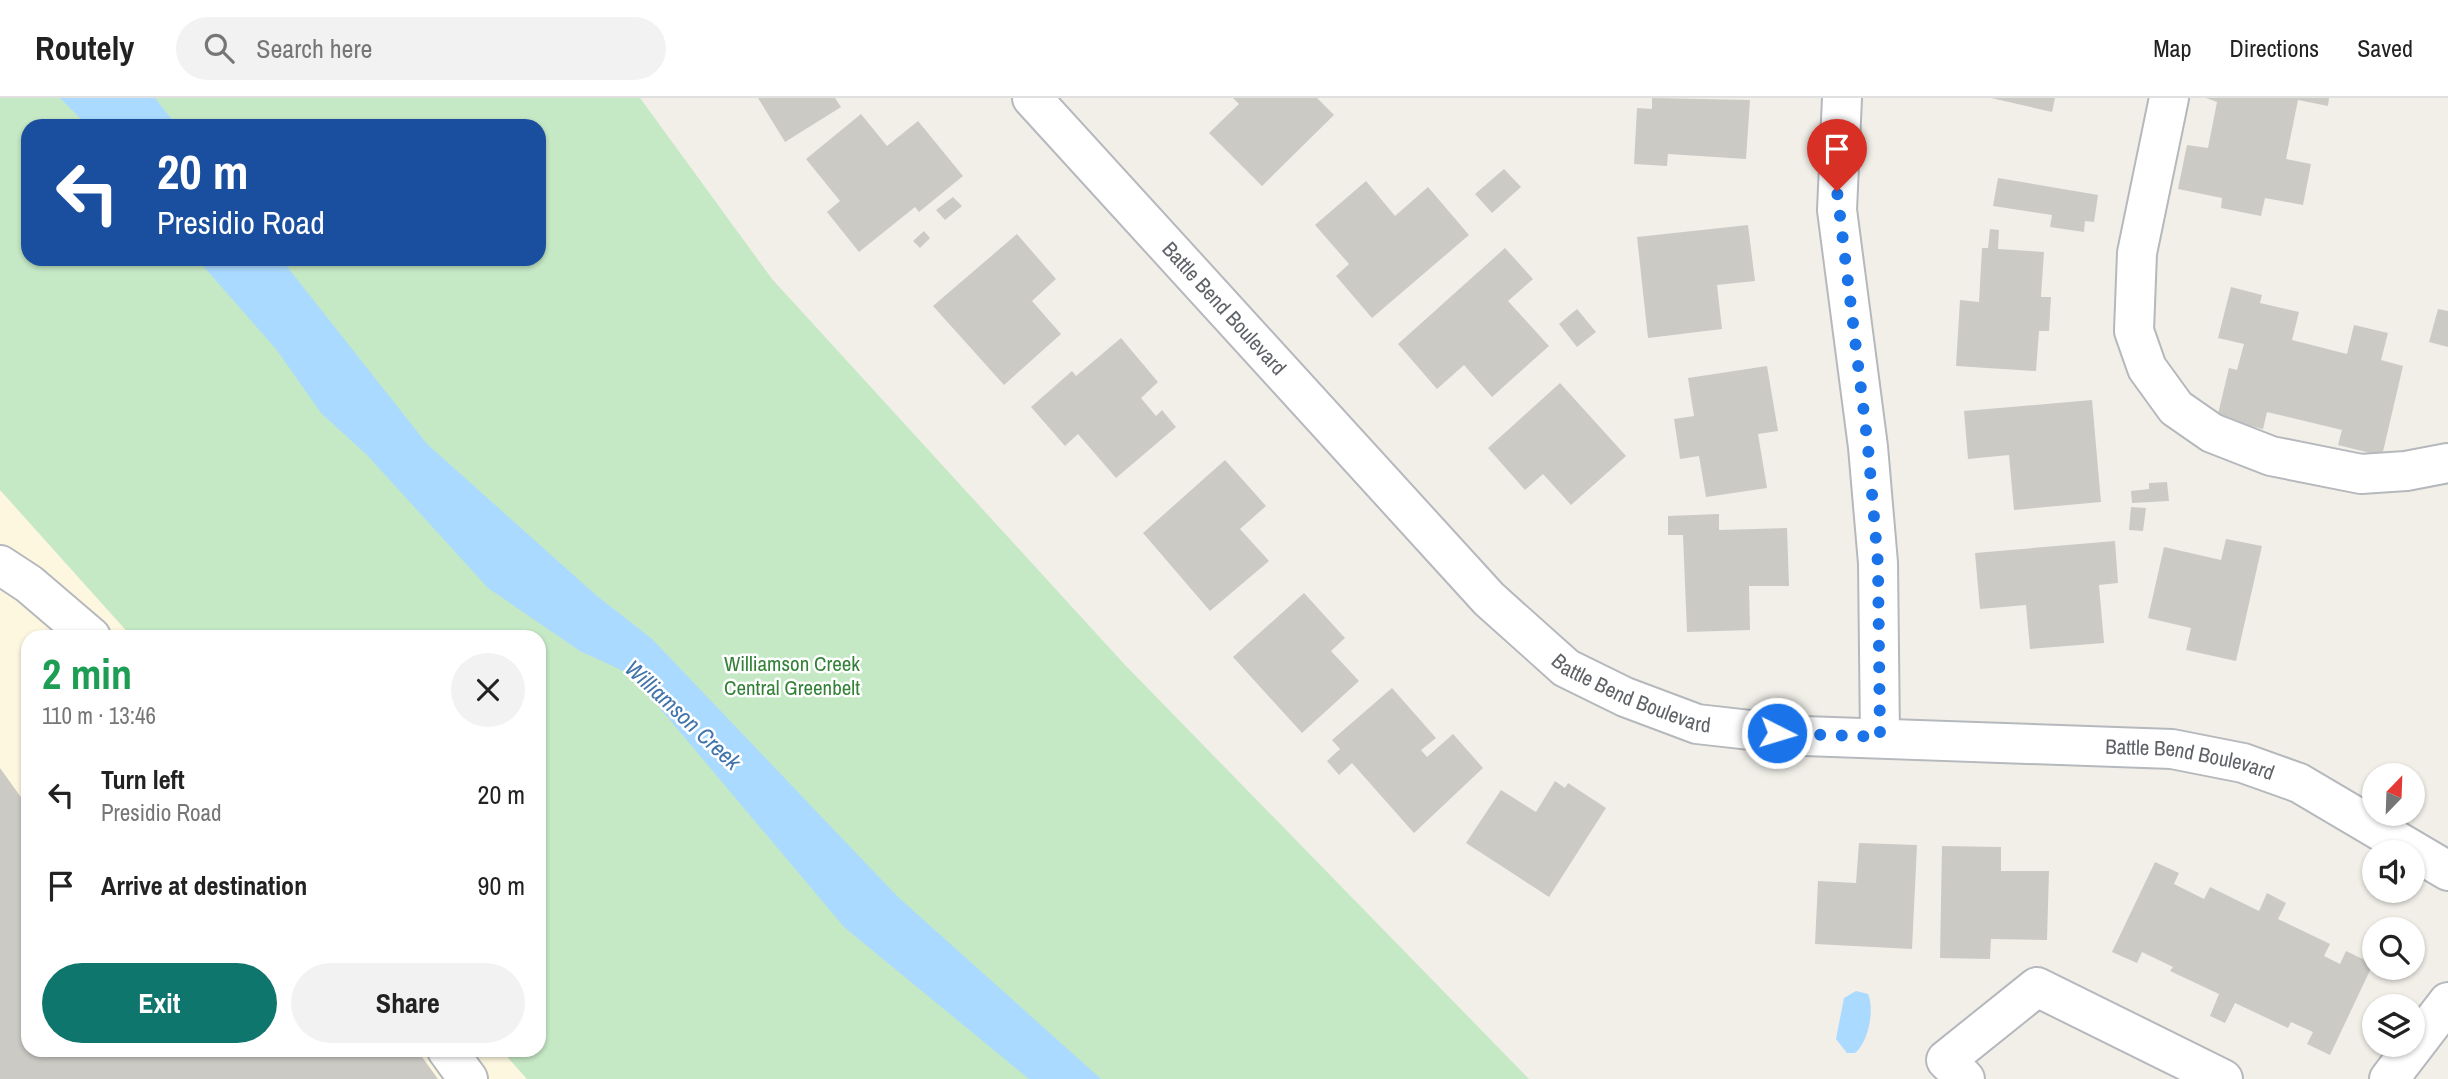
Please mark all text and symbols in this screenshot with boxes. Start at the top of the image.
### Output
search box [176,17,666,80]
text: Routely [35,26,134,70]
icon: search [200,29,238,67]
text: Search here [256,31,372,66]
text: Map [2153,32,2191,64]
text: Directions [2229,32,2319,64]
text: Saved [2357,32,2413,64]
pin [1807,119,1867,191]
icon: arrive [1818,130,1856,168]
text: 20 m [157,138,249,204]
icon: left [42,147,133,238]
text: Presidio Road [157,201,325,244]
street label: Battle Bend Boulevard [1156,235,1293,381]
text: 2 min [42,646,132,702]
street label: Battle Bend Boulevard [1545,647,1712,739]
park label: Williamson Creek Central Greenbelt [724,649,860,702]
button: close [451,653,525,727]
water label: Williamson Creek [619,653,749,778]
position arrow [1740,696,1814,770]
text: 110 m · 13:46 [42,700,156,731]
street label: Battle Bend Boulevard [2105,732,2278,787]
text: Turn left [101,762,185,797]
north arrow [2362,763,2426,826]
map controls [2362,763,2425,1057]
icon: left [42,776,80,814]
text: 20 m [478,777,525,812]
text: Presidio Road [101,797,222,828]
button: sound [2362,840,2425,903]
icon: arrive [42,867,80,905]
text: Arrive at destination [101,868,307,903]
text: 90 m [478,868,525,903]
button: search [2362,917,2425,980]
button: Exit [42,963,277,1043]
button: Share [291,963,525,1043]
button: layers [2362,994,2425,1057]

